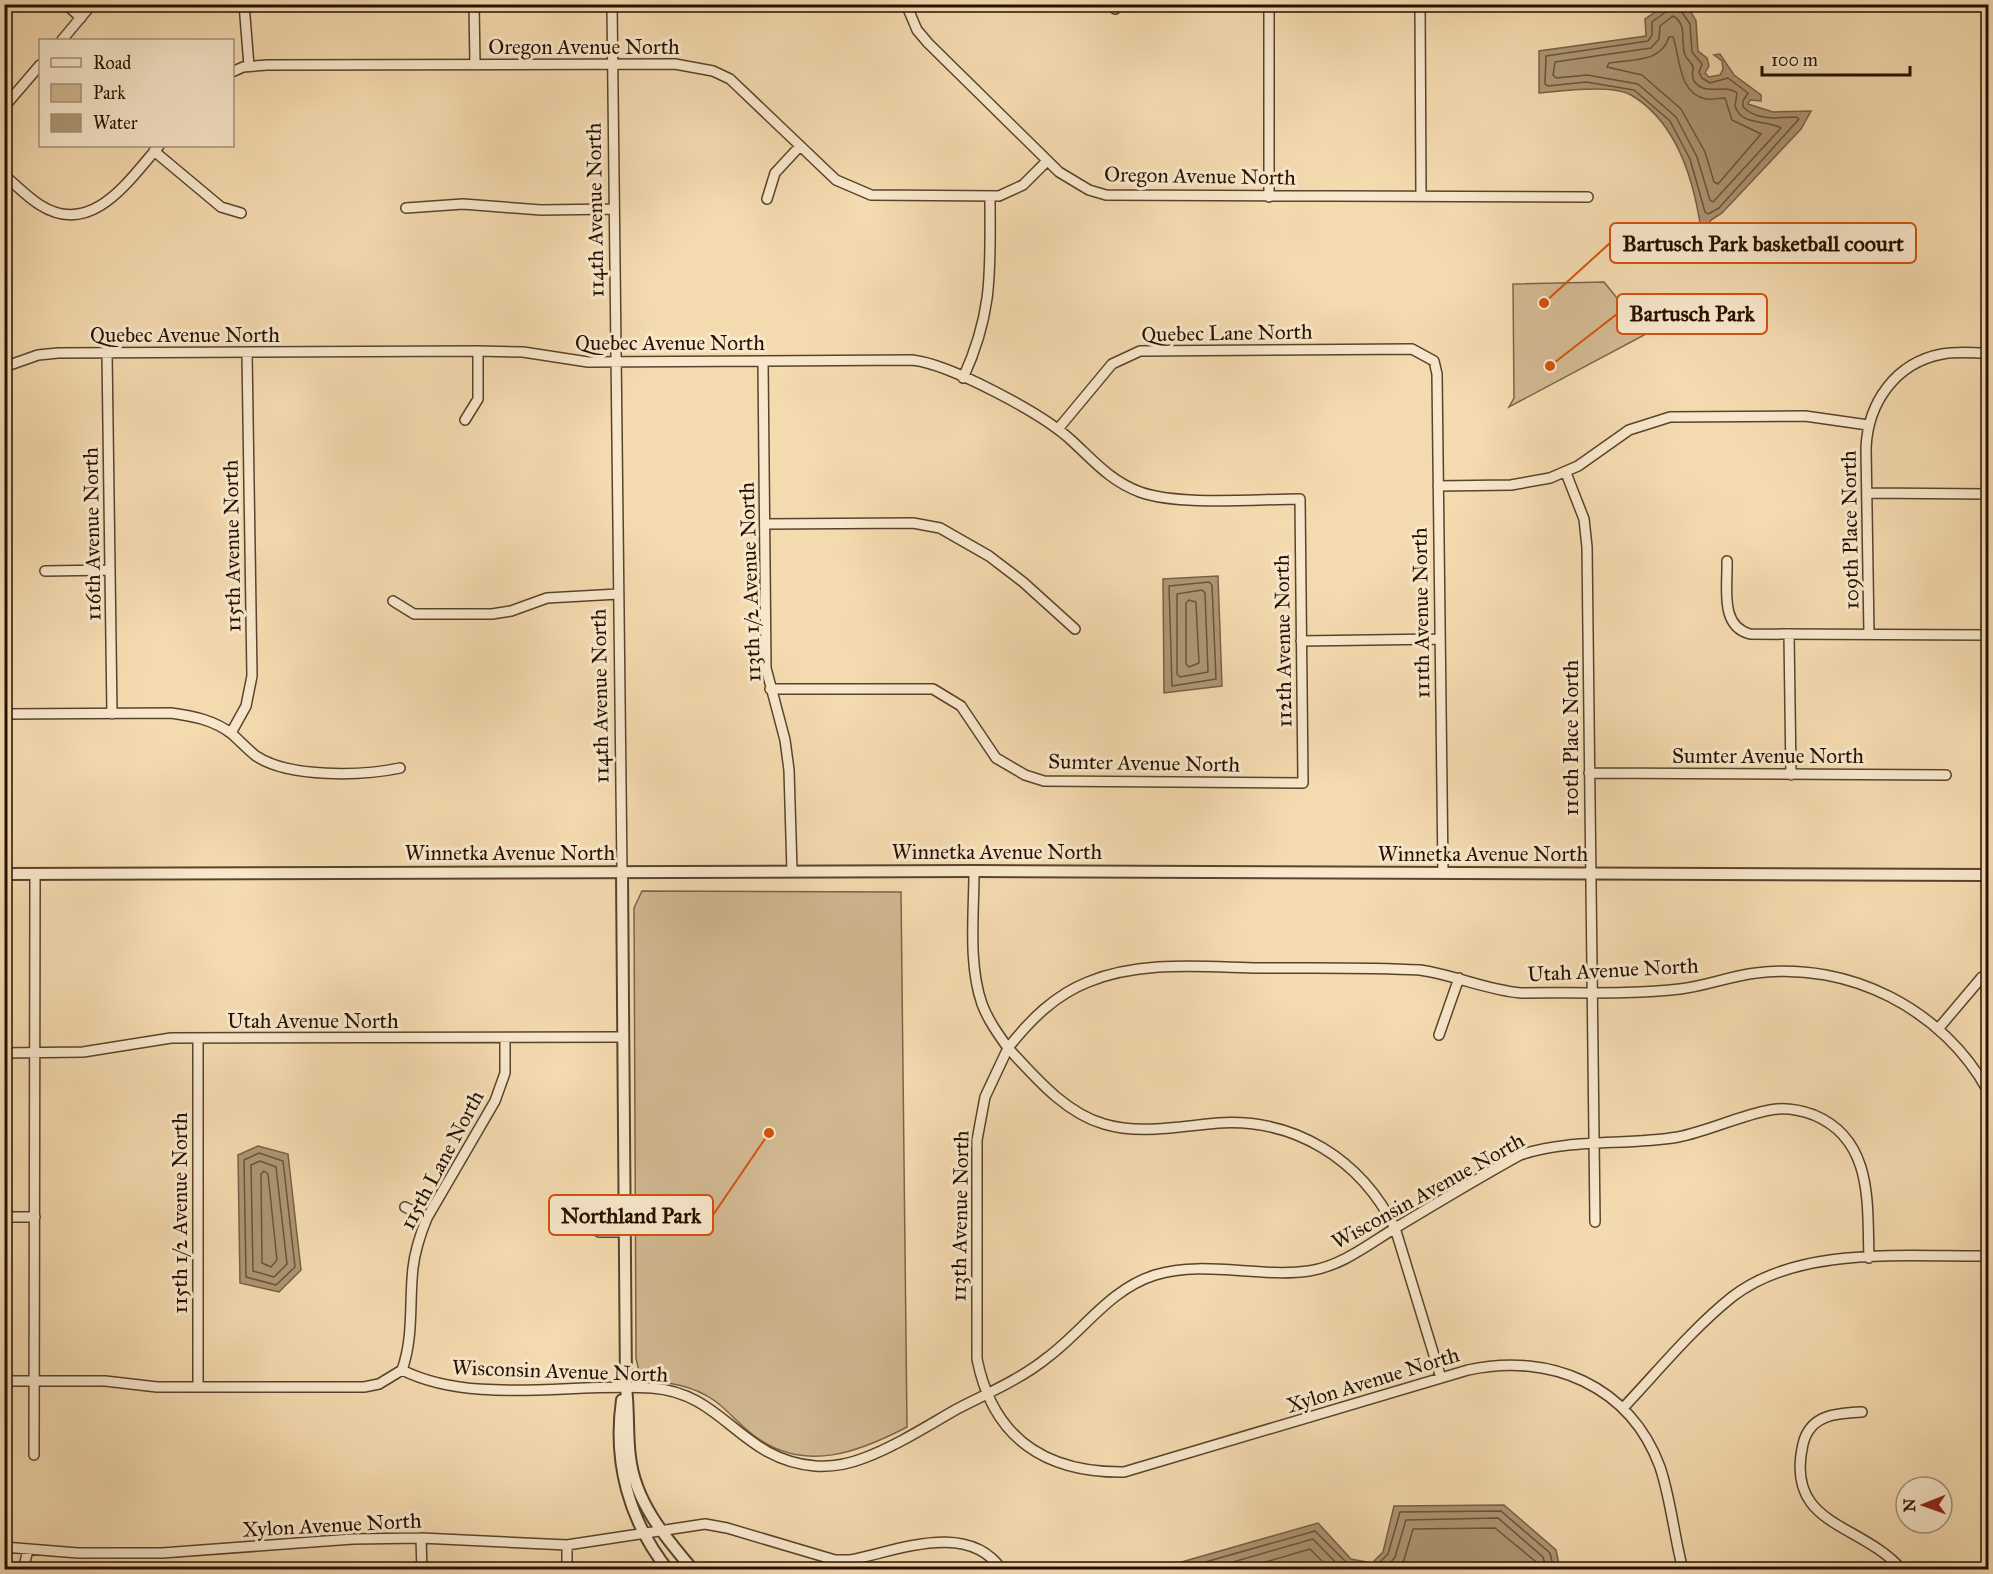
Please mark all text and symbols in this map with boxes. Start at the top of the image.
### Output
street label: Oregon Avenue North [488,34,680,60]
legend [39,39,234,147]
scale bar [1762,39,1910,77]
text: 100 m [1771,49,1818,71]
text: Road [93,52,131,74]
text: Park [93,82,126,104]
text: Water [93,112,138,134]
street label: 114th Avenue North [580,122,610,298]
street label: Oregon Avenue North [1104,161,1296,191]
callout: Bartusch Park basketball coourt [1610,223,1916,263]
text: Bartusch Park basketball coourt [1622,230,1904,257]
callout: Bartusch Park [1617,294,1767,334]
text: Bartusch Park [1629,300,1756,327]
street label: Quebec Lane North [1141,319,1313,347]
street label: Quebec Avenue North [90,322,280,348]
street label: Quebec Avenue North [575,330,765,356]
street label: 116th Avenue North [77,447,107,621]
street label: 109th Place North [1836,450,1864,610]
street label: 115th Avenue North [217,459,247,632]
street label: 113th 1/2 Avenue North [734,481,766,682]
street label: 111th Avenue North [1407,527,1435,699]
street label: 112th Avenue North [1268,554,1298,728]
street label: 114th Avenue North [585,608,615,784]
street label: 110th Place North [1558,660,1584,816]
street label: Sumter Avenue North [1672,743,1864,769]
street label: Sumter Avenue North [1048,748,1241,778]
street label: Winnetka Avenue North [892,839,1103,865]
street label: Winnetka Avenue North [405,840,616,866]
street label: Winnetka Avenue North [1378,841,1589,867]
street label: Utah Avenue North [1527,953,1700,987]
street label: Utah Avenue North [227,1008,399,1034]
street label: 115th Lane North [394,1086,490,1234]
street label: 115th 1/2 Avenue North [167,1112,193,1314]
street label: Wisconsin Avenue North [1327,1127,1529,1255]
street label: 113th Avenue North [946,1130,974,1302]
callout: Northland Park [549,1195,713,1235]
text: Northland Park [561,1202,702,1229]
street label: Xylon Avenue North [1283,1341,1463,1419]
street label: Wisconsin Avenue North [451,1354,669,1388]
north arrow [1894,1475,1954,1535]
text: N [1900,1498,1919,1512]
street label: Xylon Avenue North [242,1507,423,1543]

